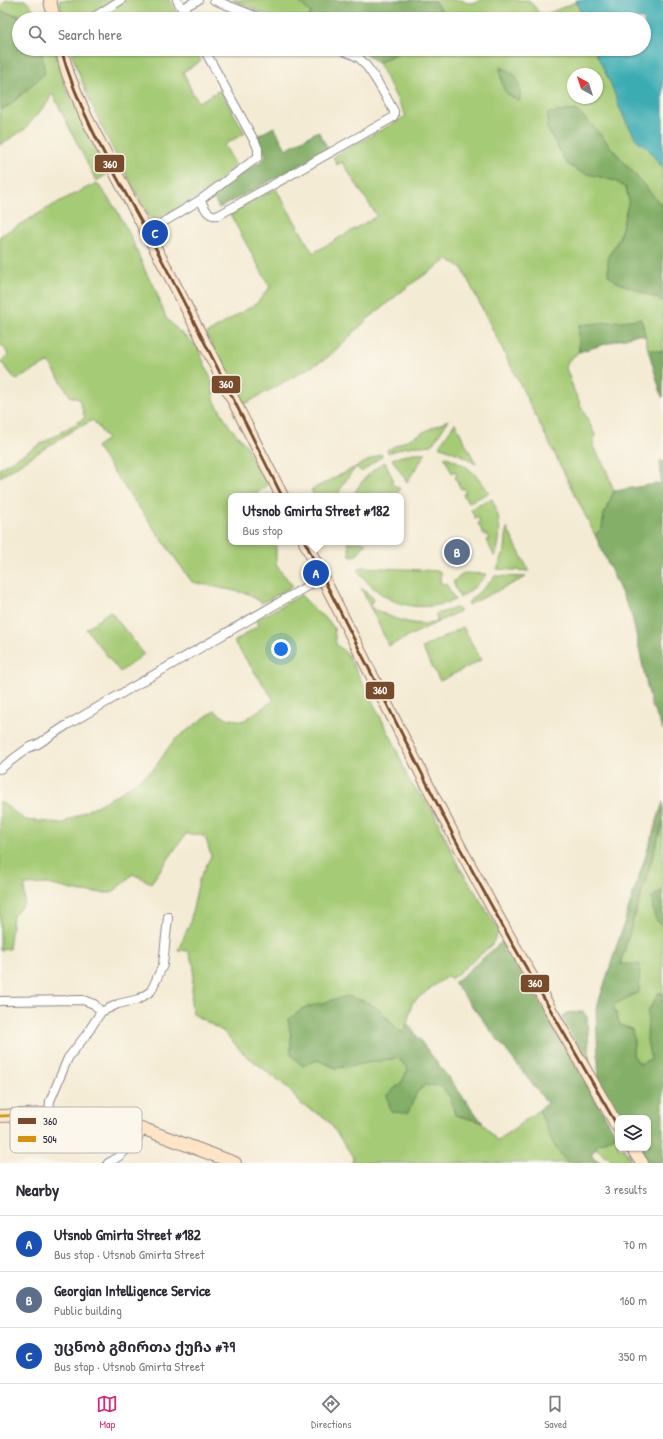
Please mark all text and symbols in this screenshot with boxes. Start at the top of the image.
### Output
search box [12,12,651,56]
icon: search [26,23,48,45]
text: Search here [58,24,122,45]
north arrow [567,68,603,104]
line badge: 360 [94,154,125,173]
text: 360 [103,157,117,171]
pin: C [142,218,168,248]
line badge: 360 [211,375,241,394]
text: 360 [219,377,233,391]
popup [228,493,404,545]
text: Utsnob Gmirta Street #182 [243,500,389,521]
text: Bus stop [243,521,283,539]
pin: B [444,537,470,567]
pin: A [303,558,329,588]
your location [271,639,291,659]
line badge: 360 [365,681,395,700]
text: 360 [373,683,387,697]
line badge: 360 [520,974,550,993]
text: 360 [528,976,542,990]
legend [10,1107,142,1153]
text: 360 [43,1114,57,1128]
map controls [615,1115,651,1151]
button: layers [615,1115,651,1151]
text: 504 [43,1132,57,1146]
text: Nearby [16,1178,59,1201]
text: 3 results [605,1180,647,1198]
text: Utsnob Gmirta Street #182 [54,1224,201,1245]
text: A [26,1235,32,1253]
text: 70 m [623,1235,647,1253]
text: Bus stop · Utsnob Gmirta Street [54,1245,205,1263]
text: Georgian Intelligence Service [54,1280,211,1301]
text: B [26,1291,32,1309]
text: 160 m [619,1291,647,1309]
text: Public building [54,1301,122,1319]
text: უცნობ გმირთა ქუჩა #79 [54,1336,235,1357]
text: C [25,1347,33,1365]
text: 350 m [618,1347,647,1365]
text: Bus stop · Utsnob Gmirta Street [54,1357,205,1375]
tab: Map [96,1393,118,1431]
tab: Directions [311,1393,352,1431]
tab: Saved [544,1393,567,1431]

